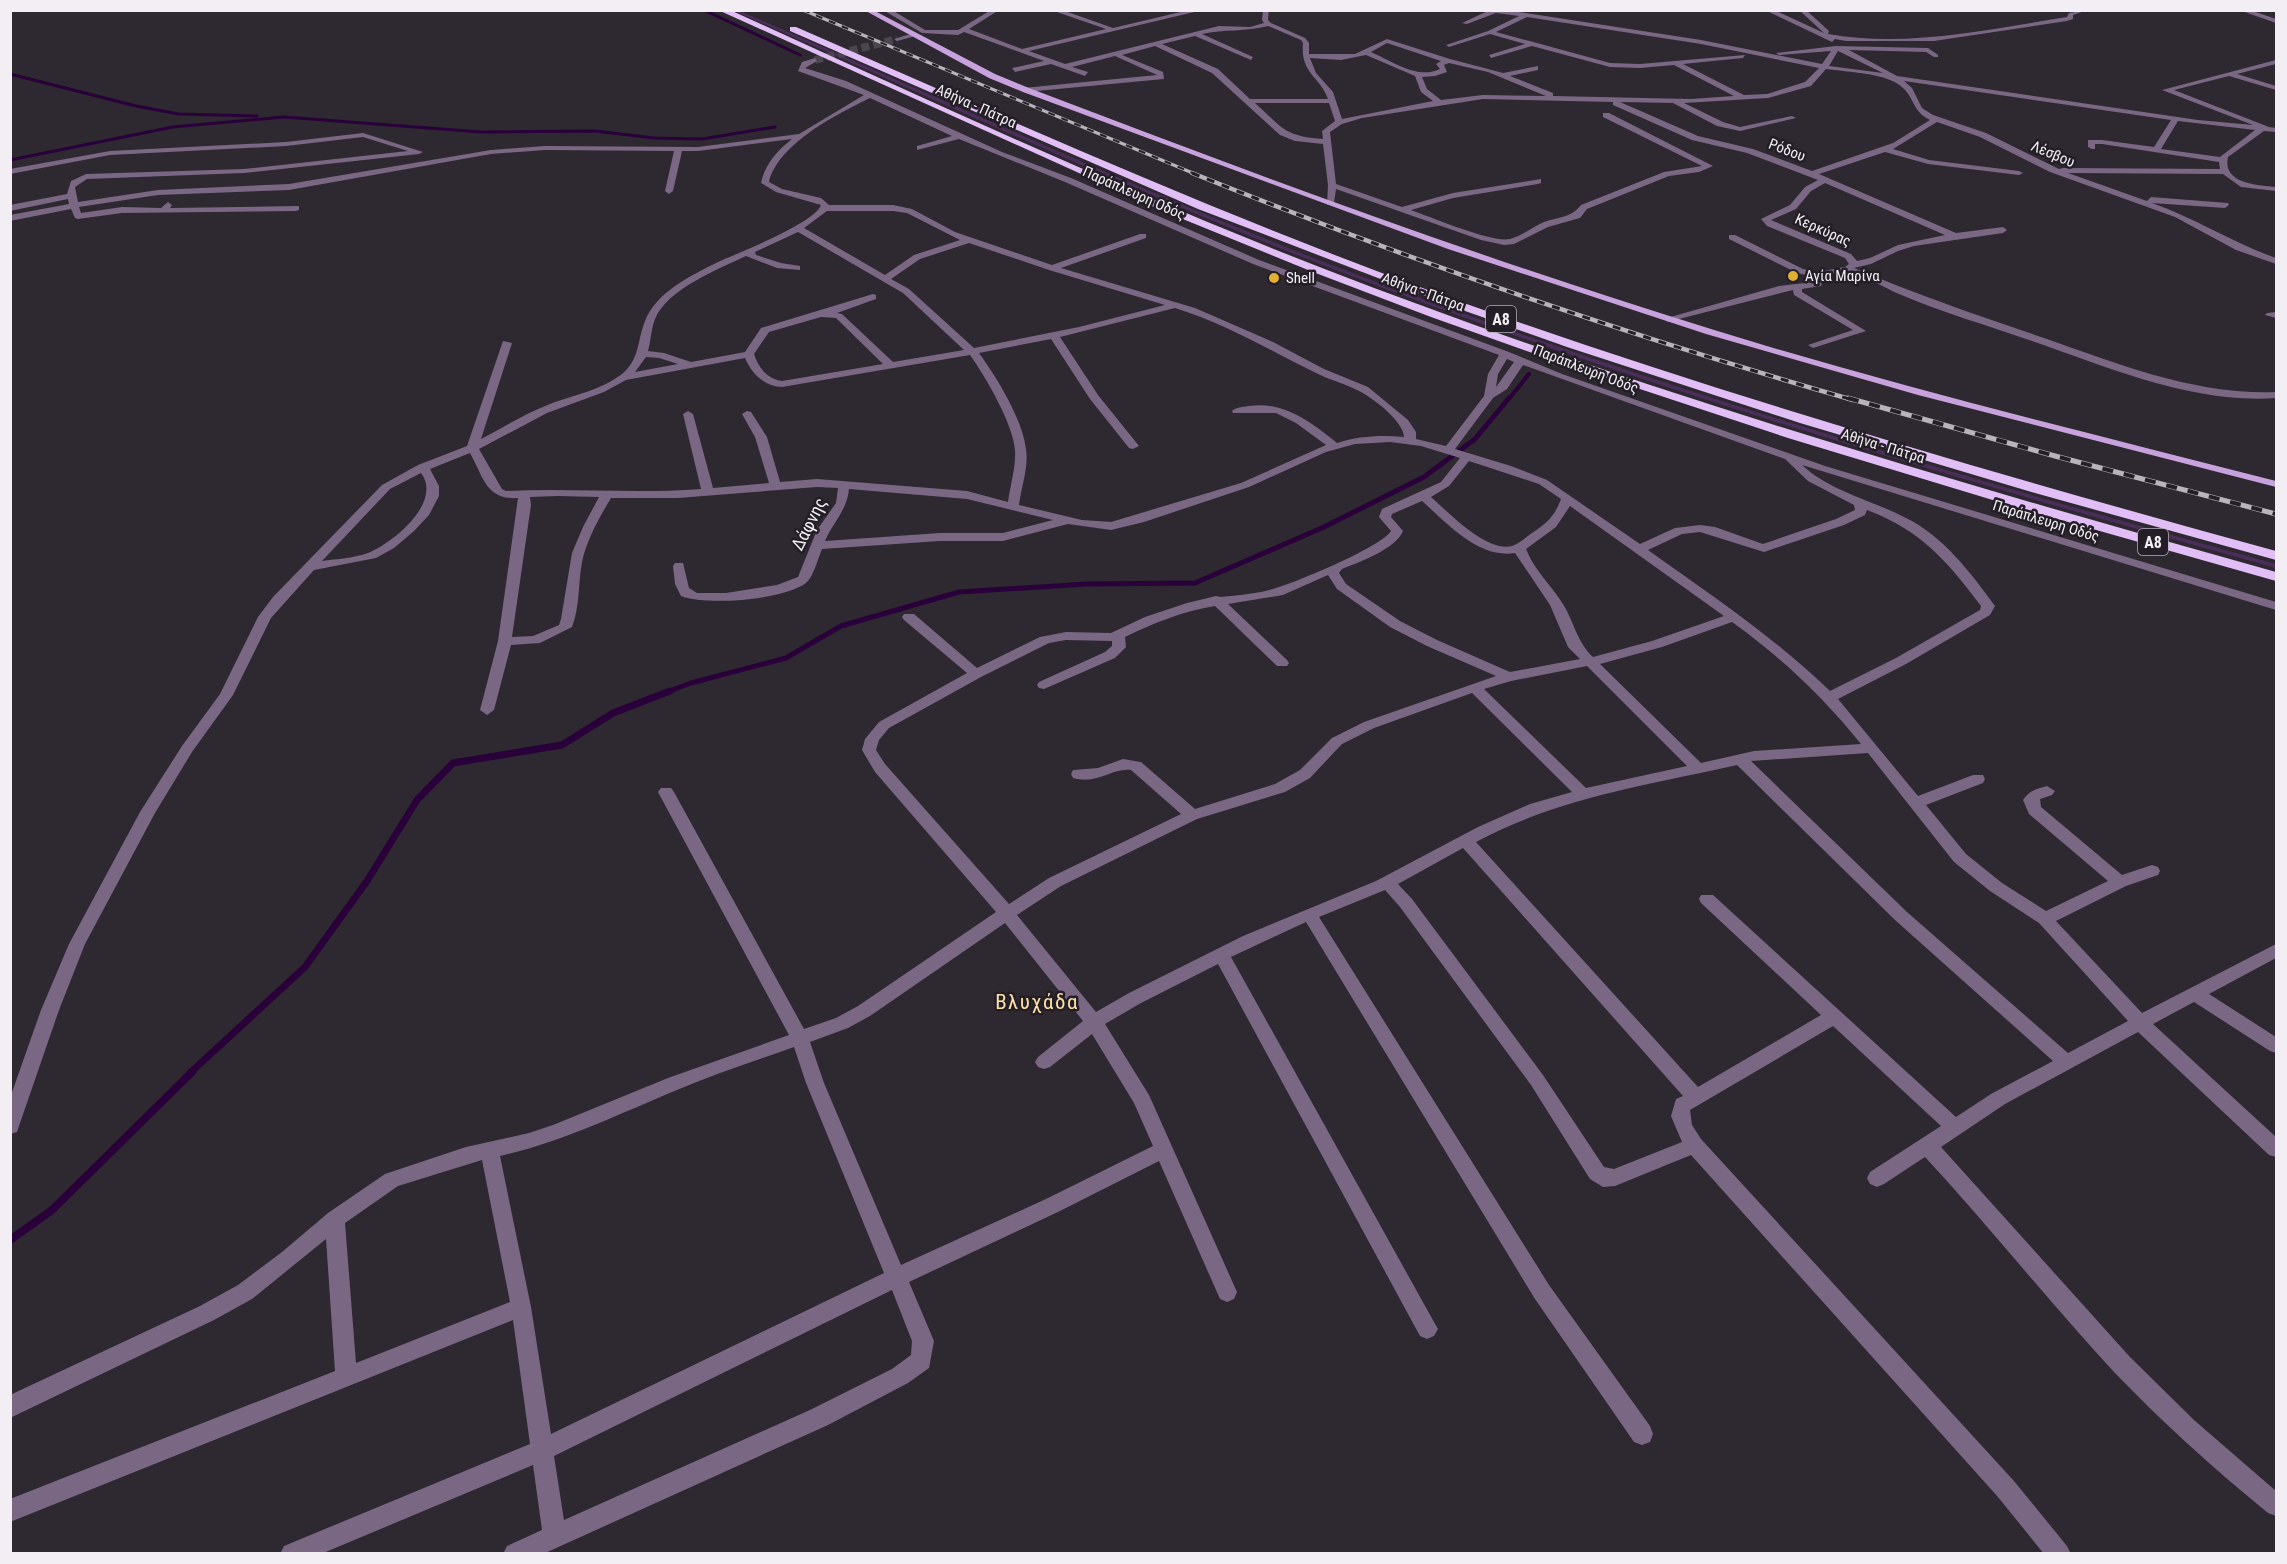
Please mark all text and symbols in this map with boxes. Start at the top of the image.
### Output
street label: Αθήνα - Πάτρα [933,80,1020,132]
street label: Ρόδου [1766,135,1808,165]
street label: Λέσβου [2028,137,2078,171]
street label: Παράπλευρη Οδός [1080,162,1188,224]
street label: Κερκύρας [1792,210,1854,250]
place label: Αγία Μαρίνα [1805,267,1880,285]
place label: Shell [1286,269,1315,287]
street label: Αθήνα - Πάτρα [1379,269,1467,315]
marker: Αγία Μαρίνα [1786,269,1800,283]
marker: Shell [1267,271,1281,285]
road number: Α8 [1486,306,1516,332]
street label: Παράπλευρη Οδός [1531,341,1641,397]
street label: Αθήνα - Πάτρα [1839,425,1928,467]
street label: Δάφνης [786,494,831,554]
street label: Παράπλευρη Οδός [1991,496,2101,546]
road number: Α8 [2138,529,2168,555]
district label: Βλυχάδα [995,990,1079,1014]

